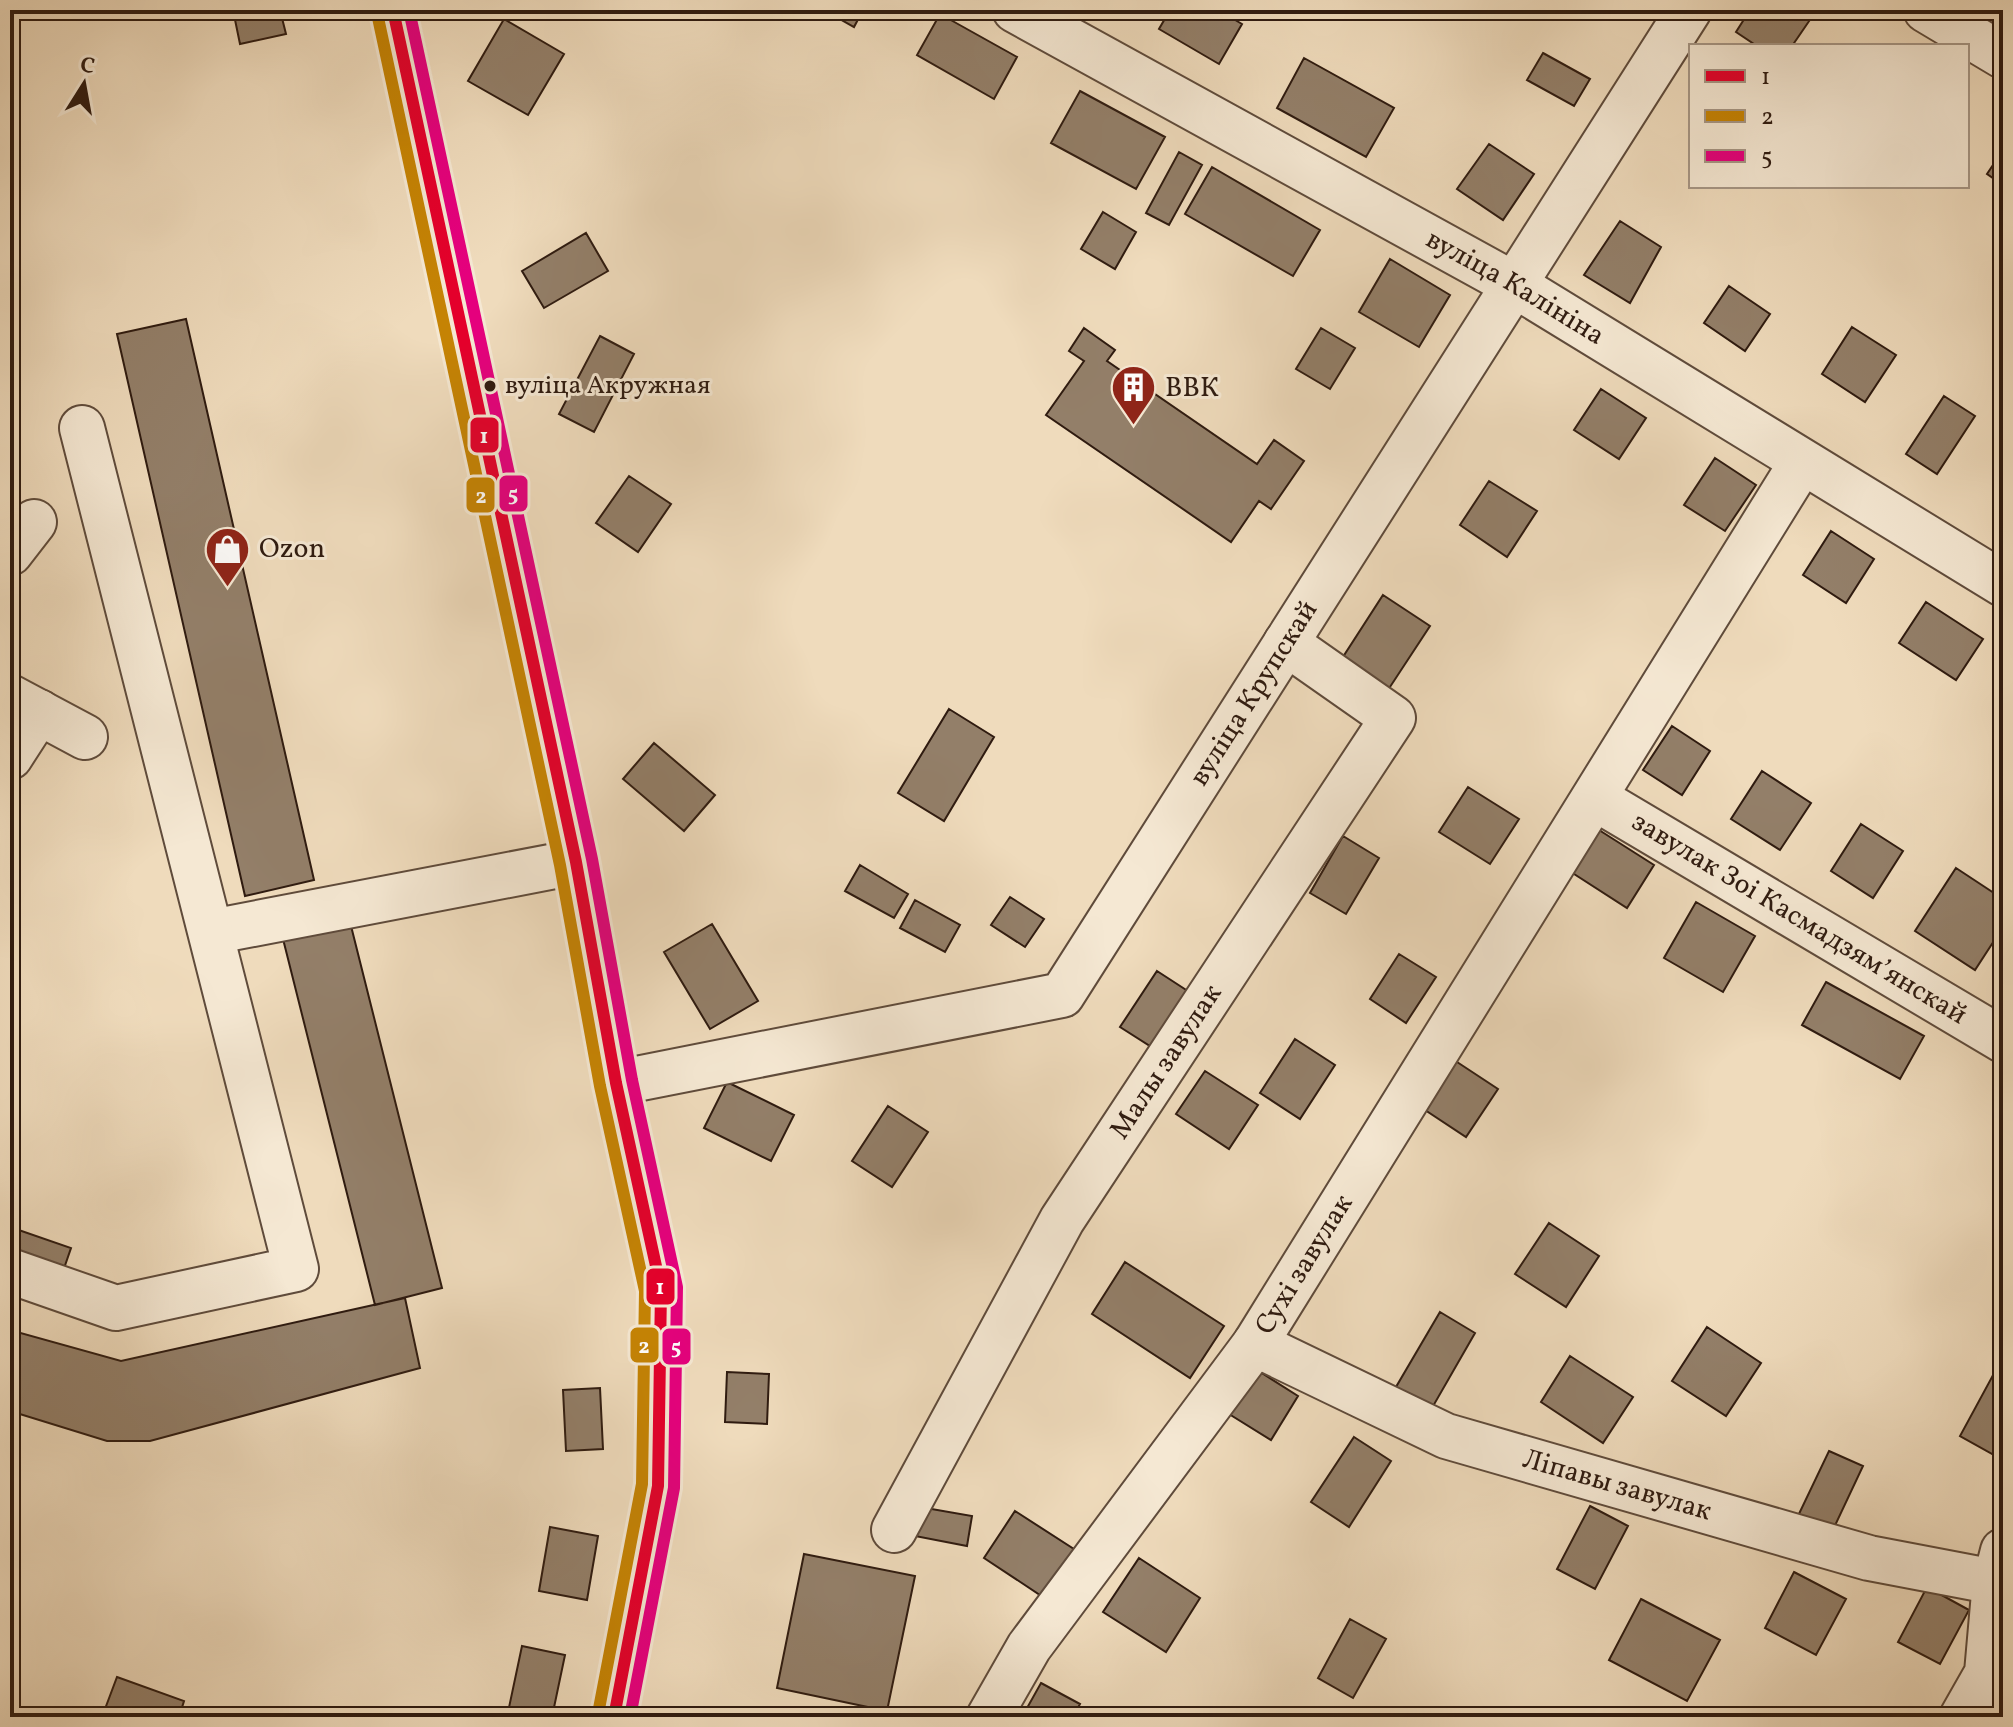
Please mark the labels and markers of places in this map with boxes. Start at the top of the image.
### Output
building icon: ВВК [1110,364,1158,427]
place label: вуліца Акружная [505,368,711,404]
place label: ВВК [1165,369,1219,408]
marker: вуліца Акружная [482,378,498,394]
shop icon: Ozon [204,525,252,588]
place label: Ozon [259,530,325,569]

